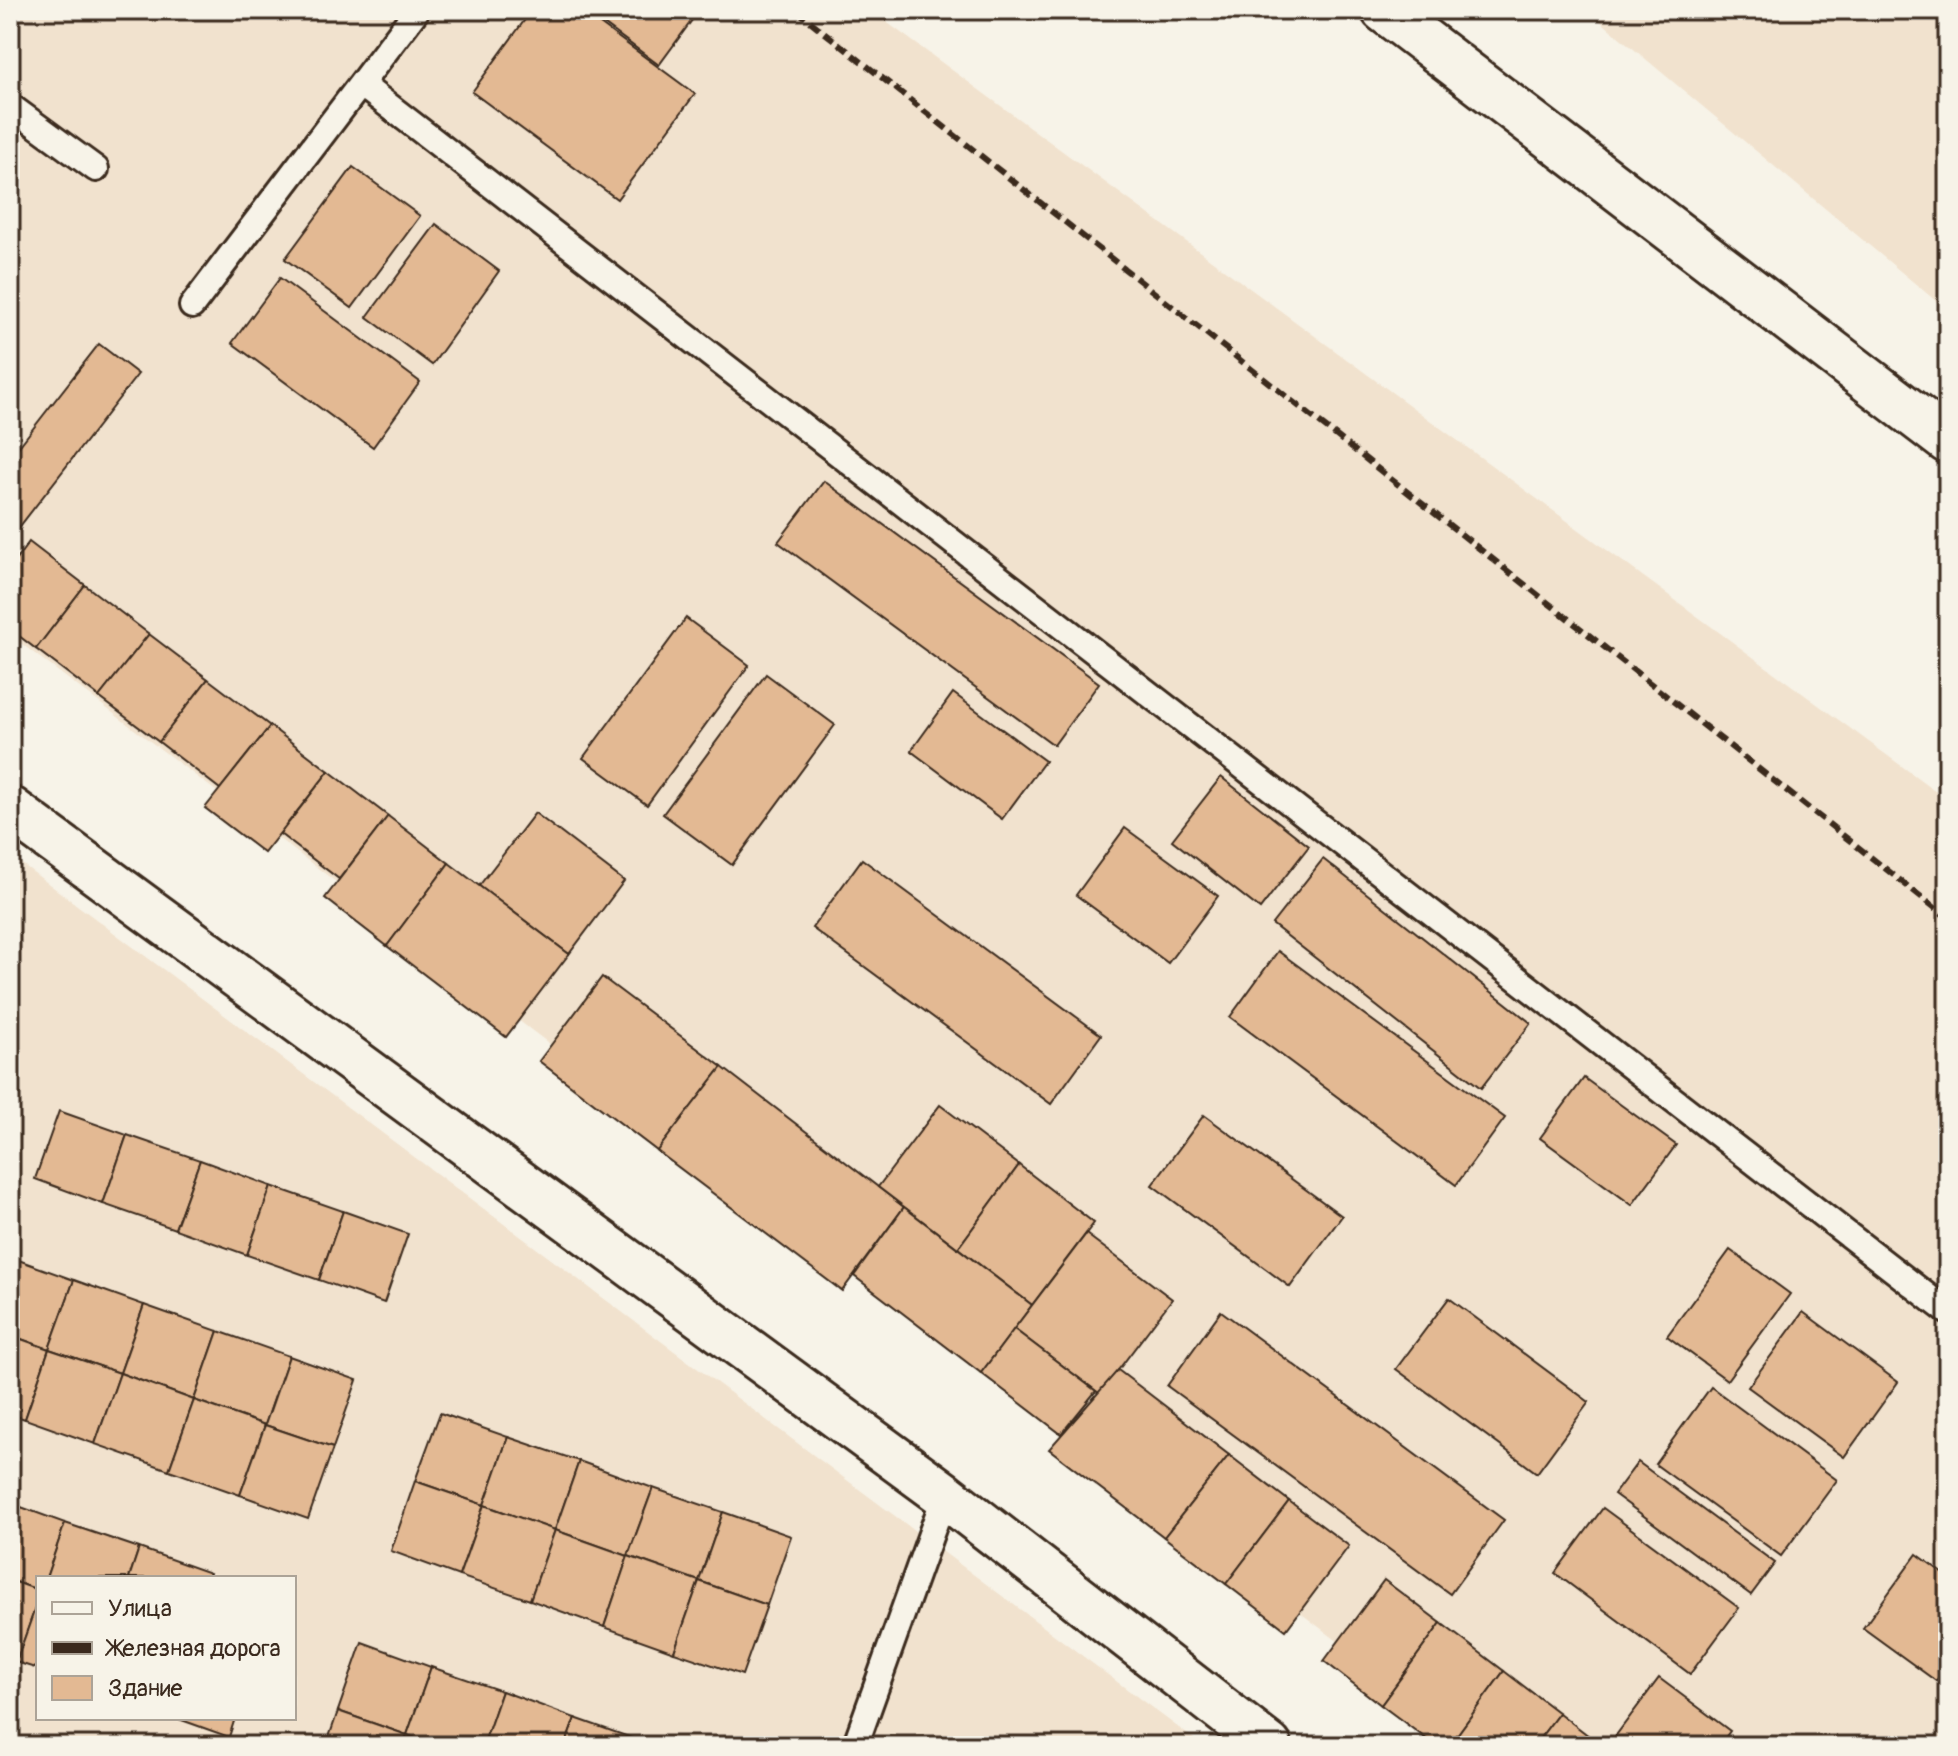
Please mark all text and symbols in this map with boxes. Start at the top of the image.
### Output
legend [36,1576,296,1720]
text: Улица [108,1594,172,1623]
text: Железная дорога [104,1634,281,1663]
text: Здание [108,1674,183,1703]

